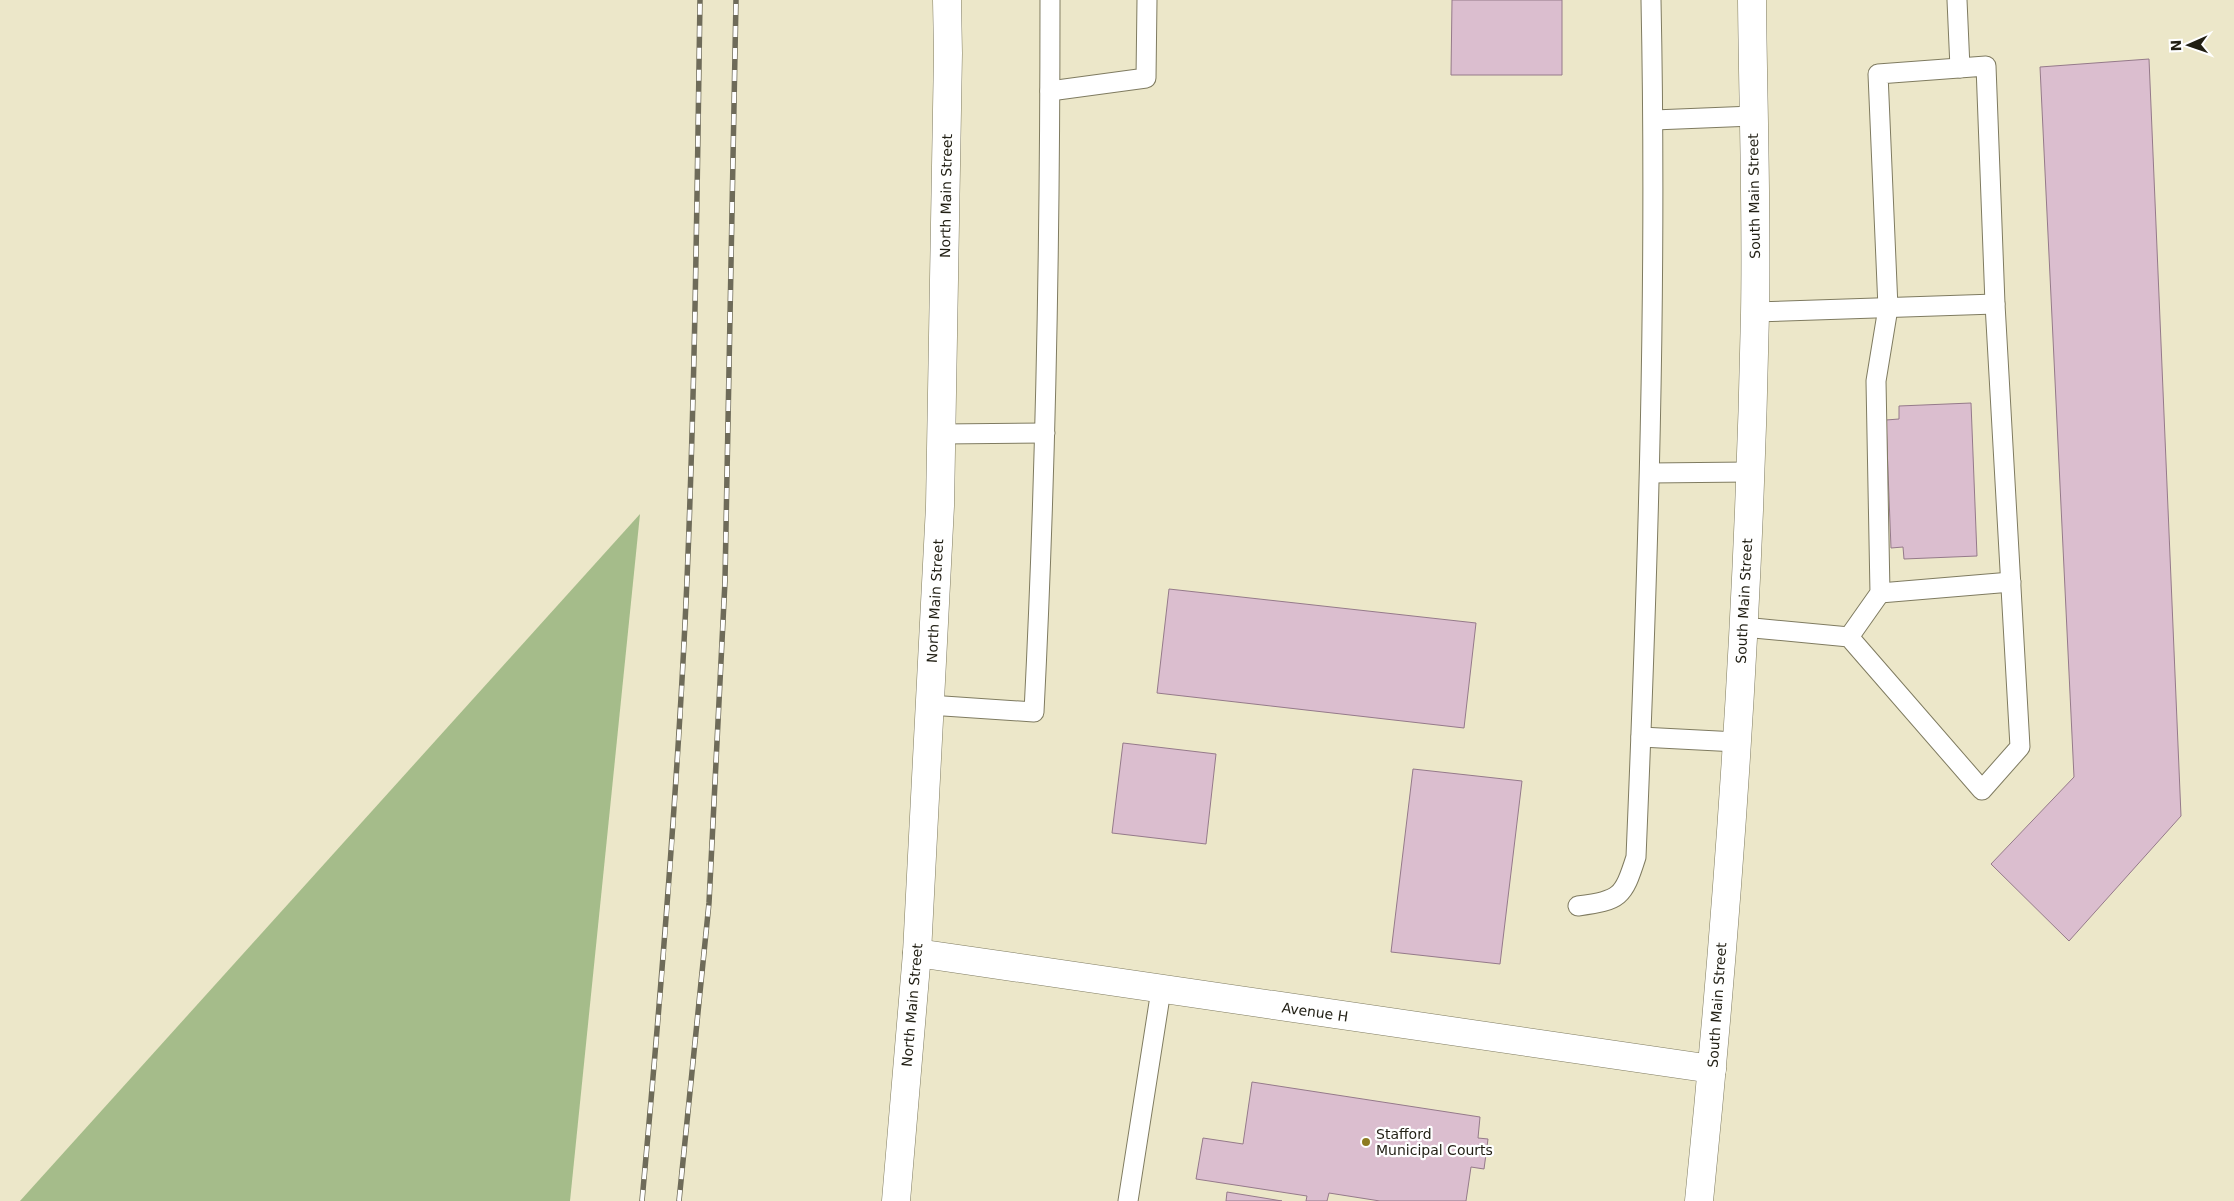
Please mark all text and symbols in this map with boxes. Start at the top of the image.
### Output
north arrow [2164,20,2214,70]
text: N [2168,39,2184,52]
street label: North Main Street [937,133,955,258]
street label: South Main Street [1745,133,1763,259]
street label: South Main Street [1733,537,1755,664]
street label: North Main Street [924,538,946,663]
street label: South Main Street [1705,941,1729,1068]
street label: North Main Street [899,942,925,1067]
street label: Avenue H [1281,999,1349,1025]
place label: Stafford Municipal Courts [1376,1126,1493,1158]
marker: Stafford Municipal Courts [1360,1136,1372,1148]

